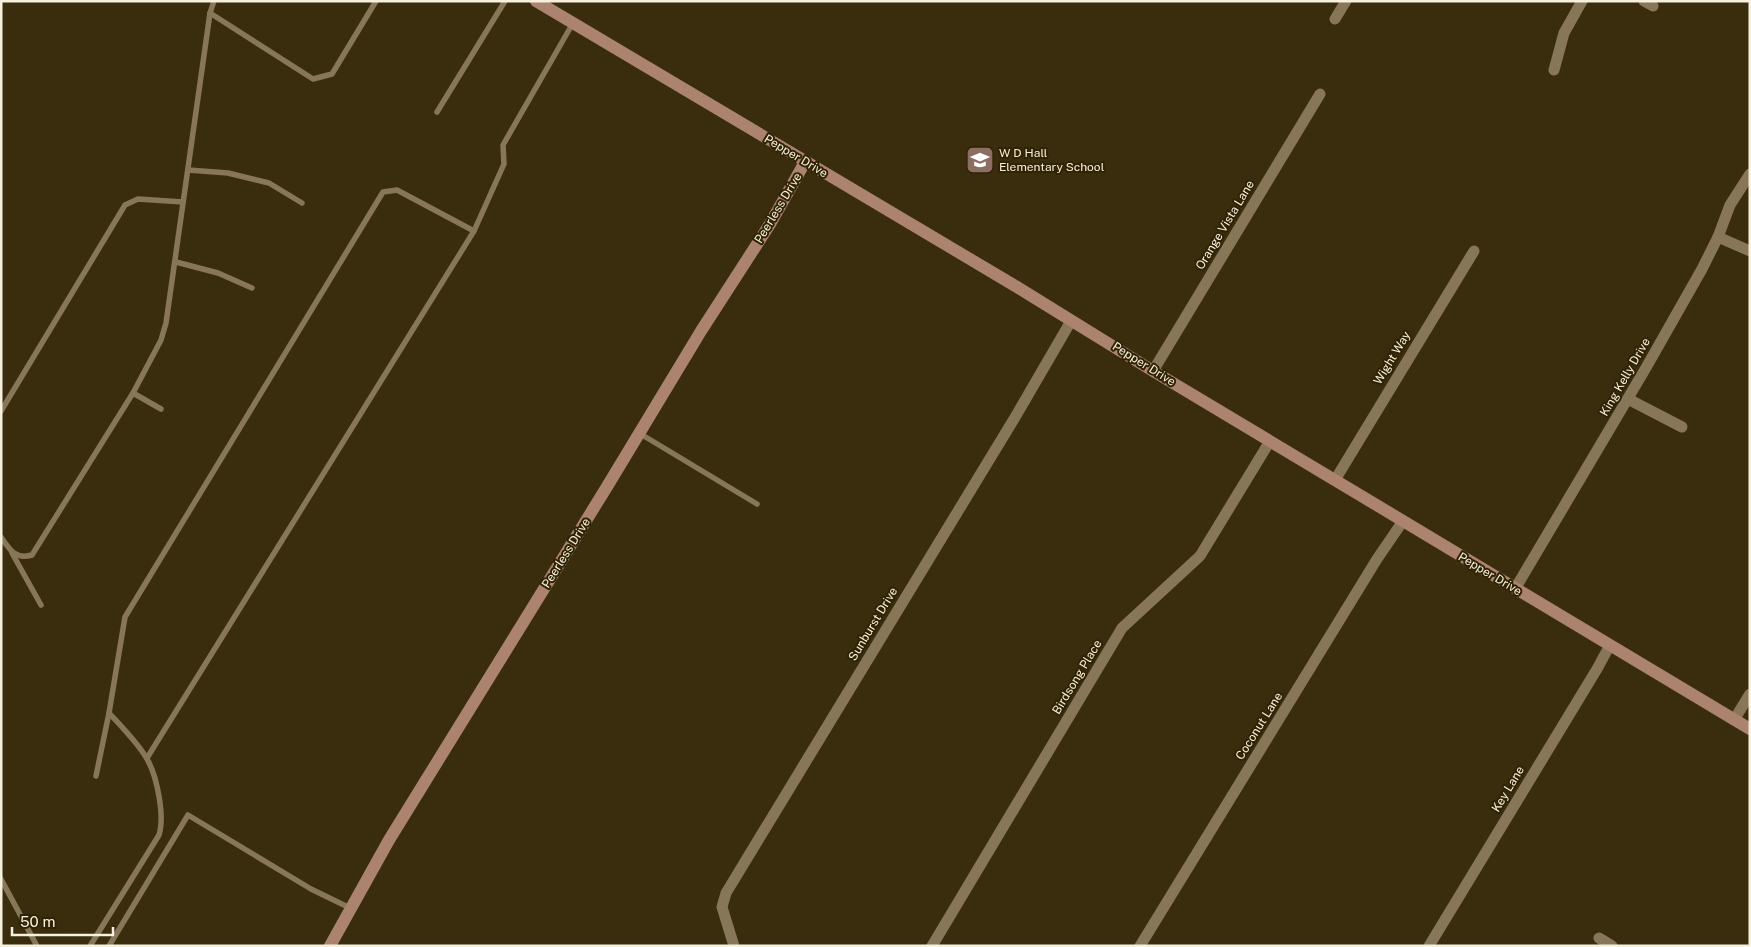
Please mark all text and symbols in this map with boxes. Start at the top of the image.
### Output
street label: Pepper Drive [762,132,831,181]
school or university icon: W D Hall Elementary School [965,145,995,175]
place label: W D Hall Elementary School [999,146,1105,174]
street label: Peerless Drive [751,170,805,246]
street label: Orange Vista Lane [1193,178,1257,272]
street label: Wight Way [1371,328,1414,387]
street label: King Kelly Drive [1597,335,1653,419]
street label: Pepper Drive [1110,339,1178,389]
street label: Peerless Drive [539,515,593,590]
street label: Pepper Drive [1456,550,1525,599]
street label: Sunburst Drive [846,585,900,663]
street label: Birdsong Place [1049,637,1105,717]
street label: Coconut Lane [1233,690,1285,762]
street label: Key Lane [1489,763,1527,814]
scale bar [12,904,114,936]
text: 50 m [20,913,55,930]

